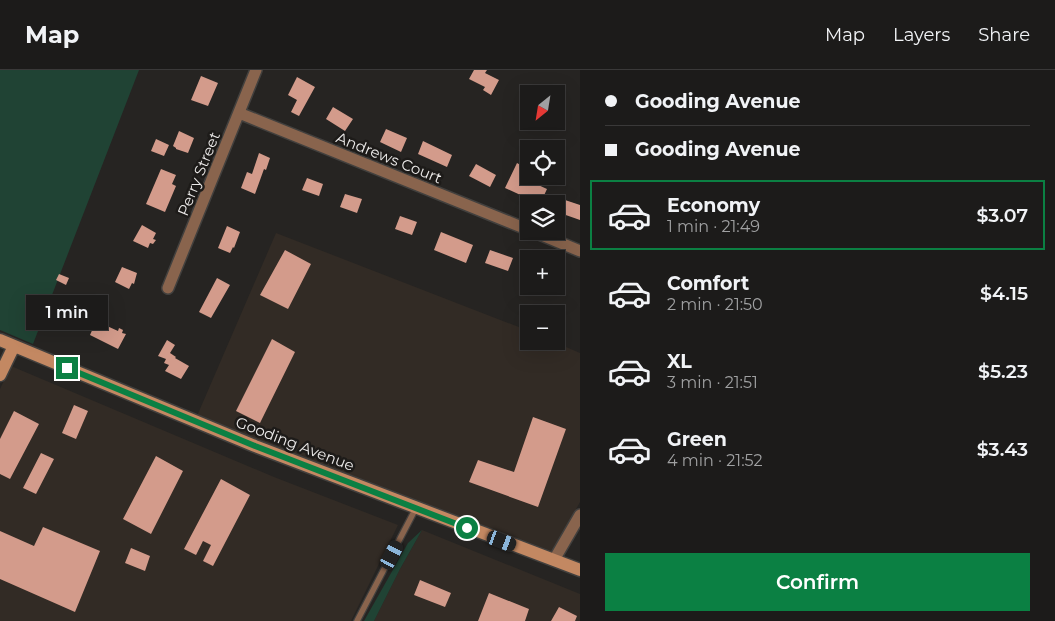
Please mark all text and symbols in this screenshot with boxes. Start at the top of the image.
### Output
text: Map [25,20,79,49]
text: Map [825,24,865,46]
text: Layers [893,24,950,46]
text: Share [978,24,1030,46]
north arrow [520,85,565,130]
map controls [520,85,565,350]
text: Gooding Avenue [635,90,801,113]
street label: Andrews Court [334,128,445,187]
street label: Perry Street [173,129,224,219]
text: Gooding Avenue [635,138,801,161]
button: locate [520,140,565,185]
icon: car [607,193,652,238]
text: Economy [667,194,760,217]
button: layers [520,195,565,240]
text: $3.07 [976,204,1028,227]
text: 1 min · 21:49 [667,217,760,236]
button: + [520,250,565,295]
icon: car [607,271,652,316]
text: Comfort [667,272,749,295]
text: $4.15 [980,282,1028,305]
text: 2 min · 21:50 [667,295,763,314]
callout: 1 min [26,296,108,330]
text: 1 min [46,303,88,322]
button: − [520,305,565,350]
icon: car [607,349,652,394]
text: XL [667,350,692,373]
route end [56,357,78,379]
text: $5.23 [978,360,1028,383]
text: 3 min · 21:51 [667,373,758,392]
street label: Gooding Avenue [233,412,357,475]
icon: car [607,427,652,472]
text: Green [667,428,727,451]
text: $3.43 [977,438,1028,461]
text: 4 min · 21:52 [667,451,763,470]
route start [456,517,478,539]
car [485,529,518,553]
car [378,538,405,572]
button: Confirm [605,553,1030,611]

